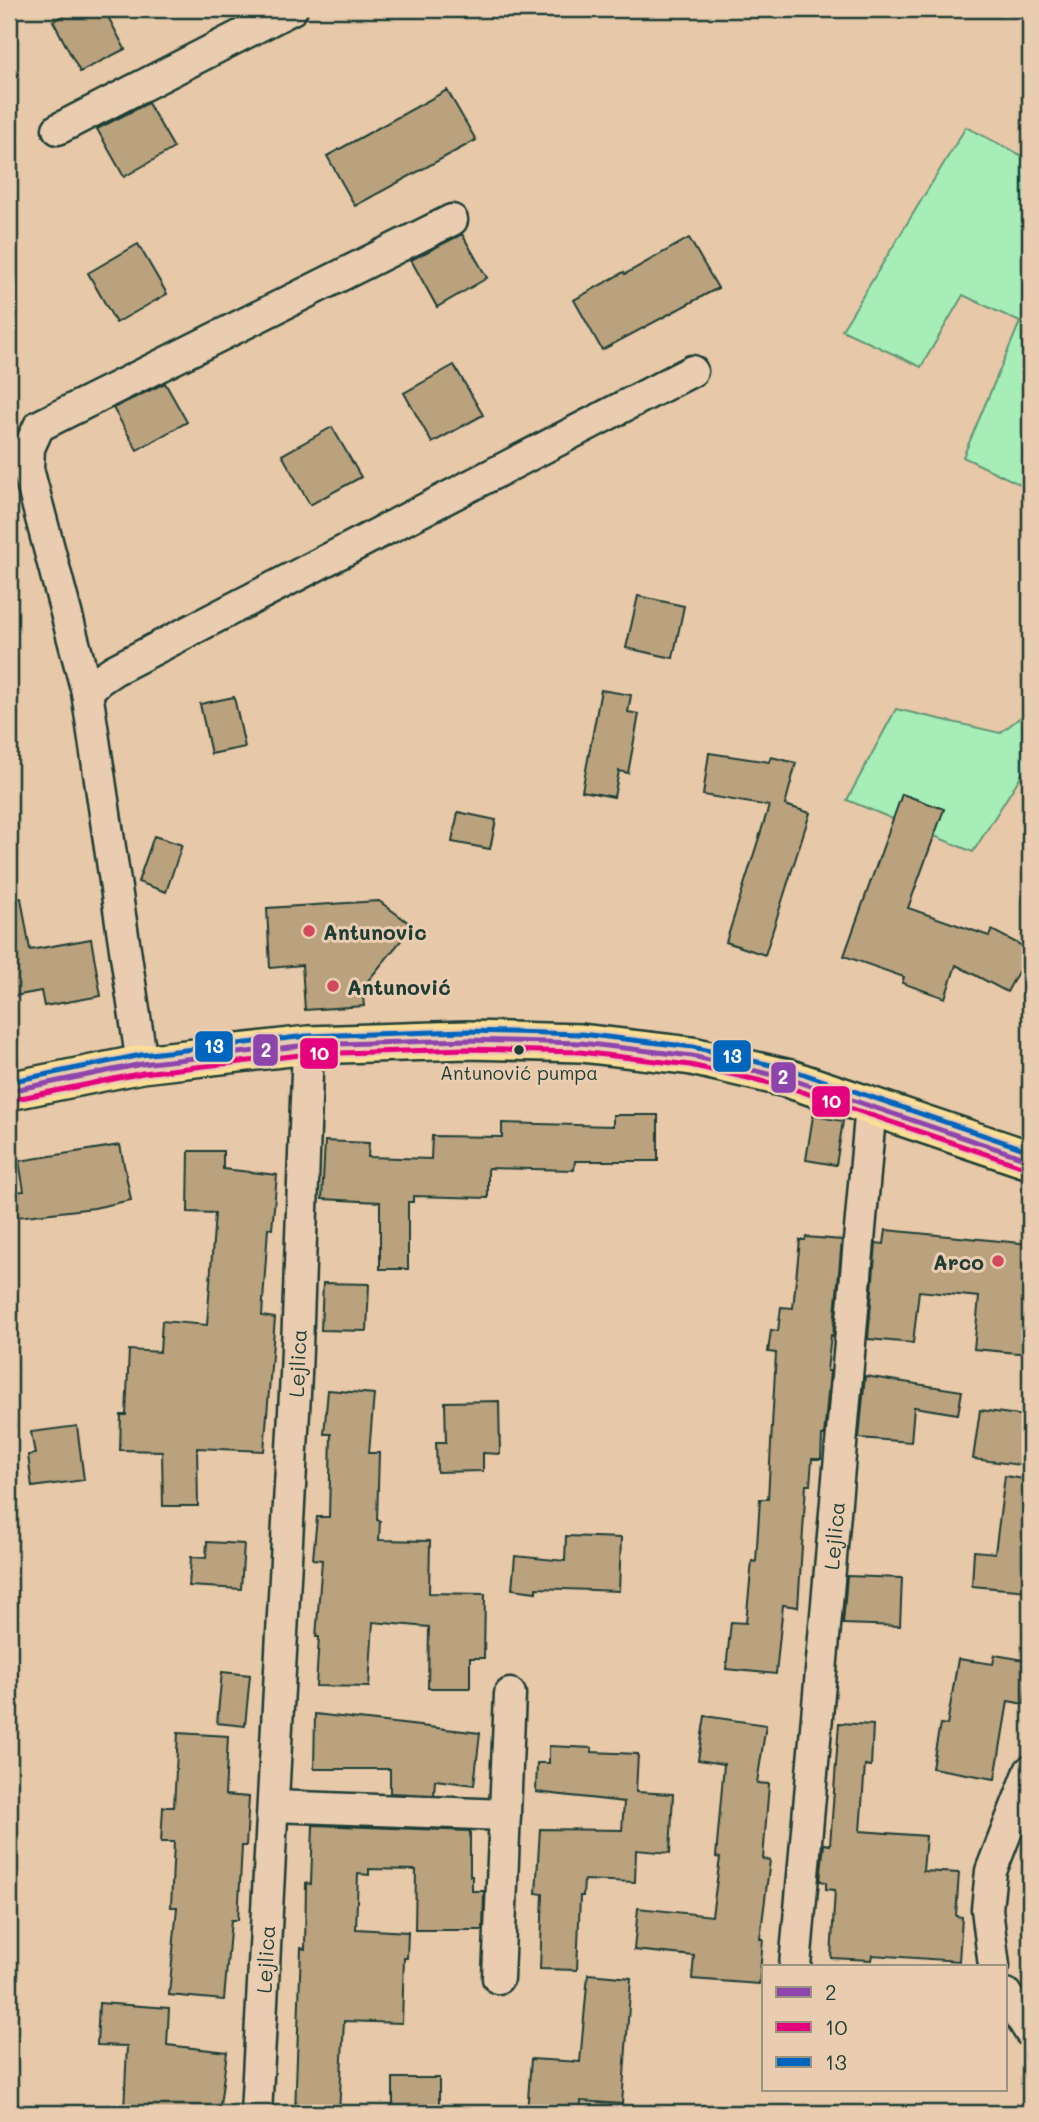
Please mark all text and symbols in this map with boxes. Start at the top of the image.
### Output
place label: Antunovic [323,918,427,945]
marker: Antunovic [301,923,317,939]
place label: Antunović [347,973,451,1000]
marker: Antunović [325,978,341,994]
line badge: 13 [194,1030,234,1063]
text: 13 [204,1033,224,1058]
line badge: 2 [252,1033,279,1067]
text: 2 [261,1037,271,1062]
line badge: 10 [299,1037,339,1070]
line badge: 13 [712,1039,752,1073]
text: 10 [309,1040,329,1065]
marker: Antunović pumpa [512,1043,526,1057]
text: 13 [722,1043,742,1068]
place label: Antunović pumpa [440,1060,598,1085]
line badge: 2 [770,1061,797,1094]
text: 2 [778,1064,788,1089]
line badge: 10 [811,1085,851,1118]
text: 10 [821,1088,841,1113]
place label: Arco [933,1248,984,1275]
marker: Arco [990,1253,1006,1269]
street label: Lejlica [281,1328,311,1398]
street label: Lejlica [817,1500,849,1571]
street label: Lejlica [249,1924,280,1994]
legend [762,1965,1007,2090]
text: 2 [825,1978,837,2005]
text: 10 [825,2013,847,2040]
text: 13 [825,2048,847,2075]

